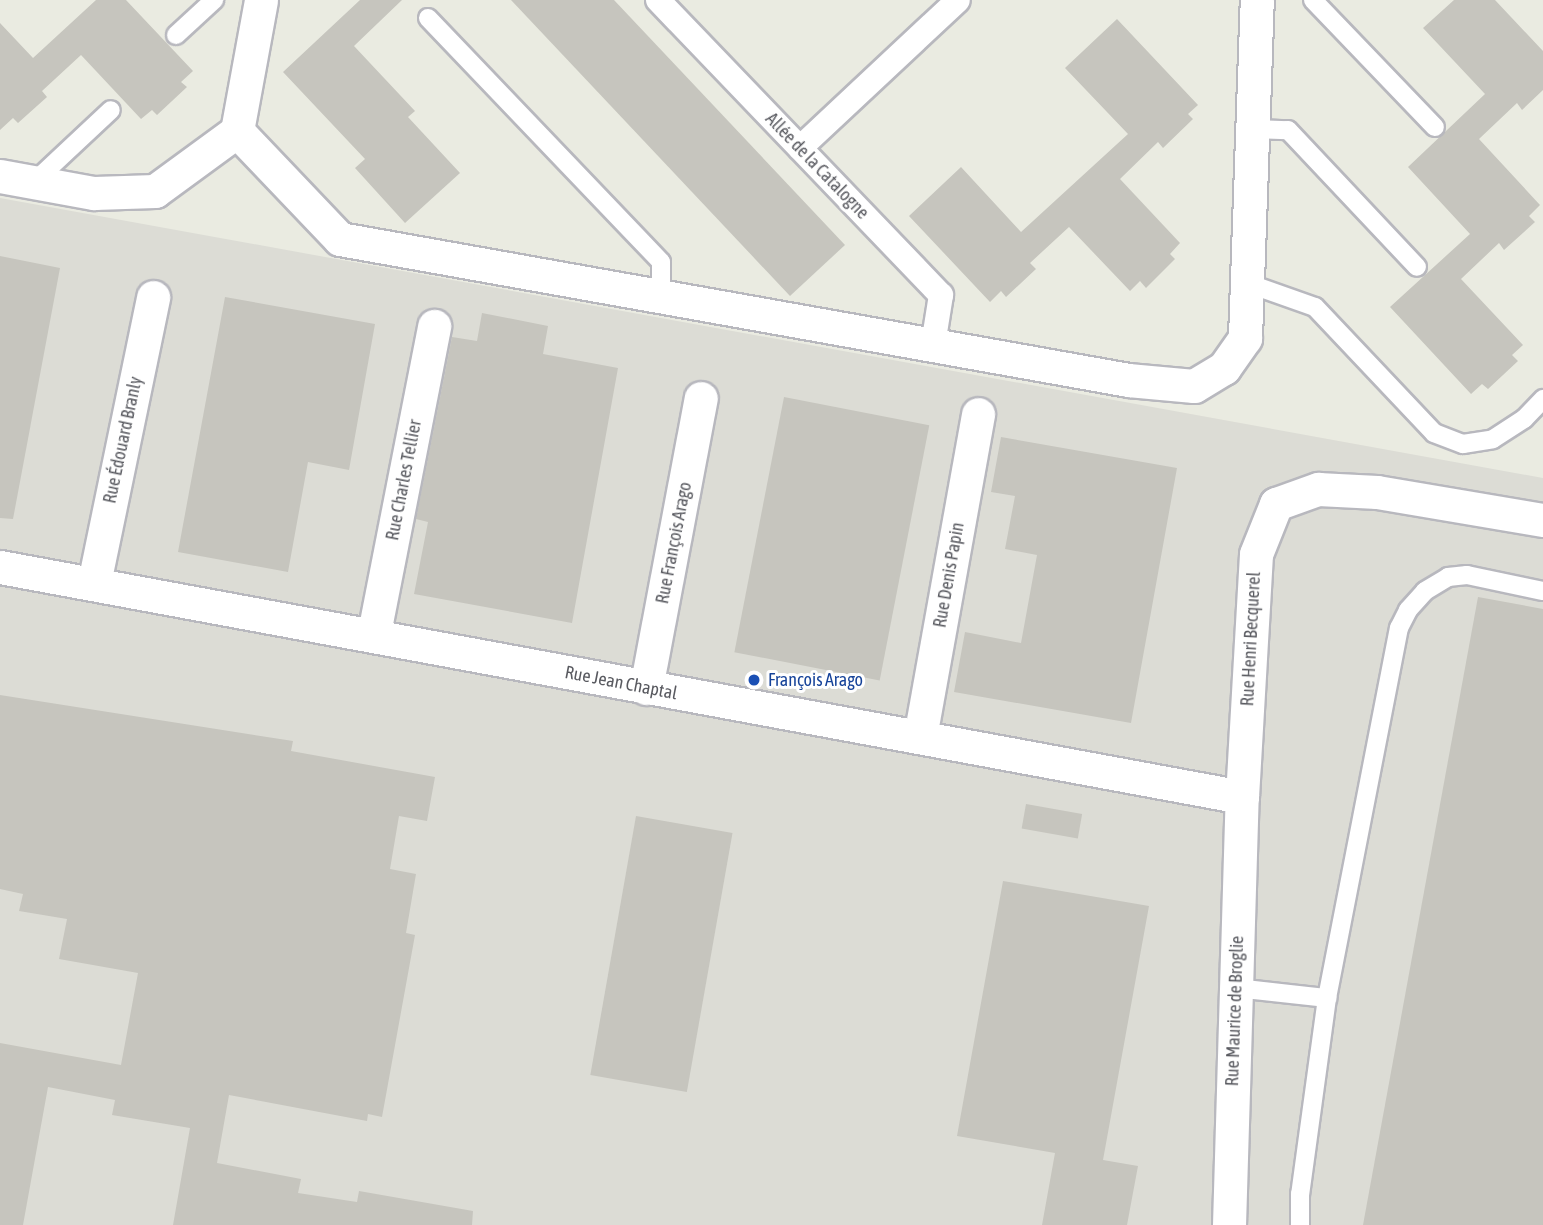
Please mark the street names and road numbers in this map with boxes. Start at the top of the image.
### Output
street label: Allée de la Catalogne [761,108,873,224]
street label: Rue Édouard Branly [99,375,147,505]
street label: Rue Charles Tellier [382,418,426,542]
street label: Rue François Arago [652,480,696,606]
street label: Rue Denis Papin [929,521,969,629]
street label: Rue Henri Becquerel [1237,571,1265,707]
street label: Rue Jean Chaptal [563,662,679,704]
street label: Rue Maurice de Broglie [1222,935,1248,1087]

